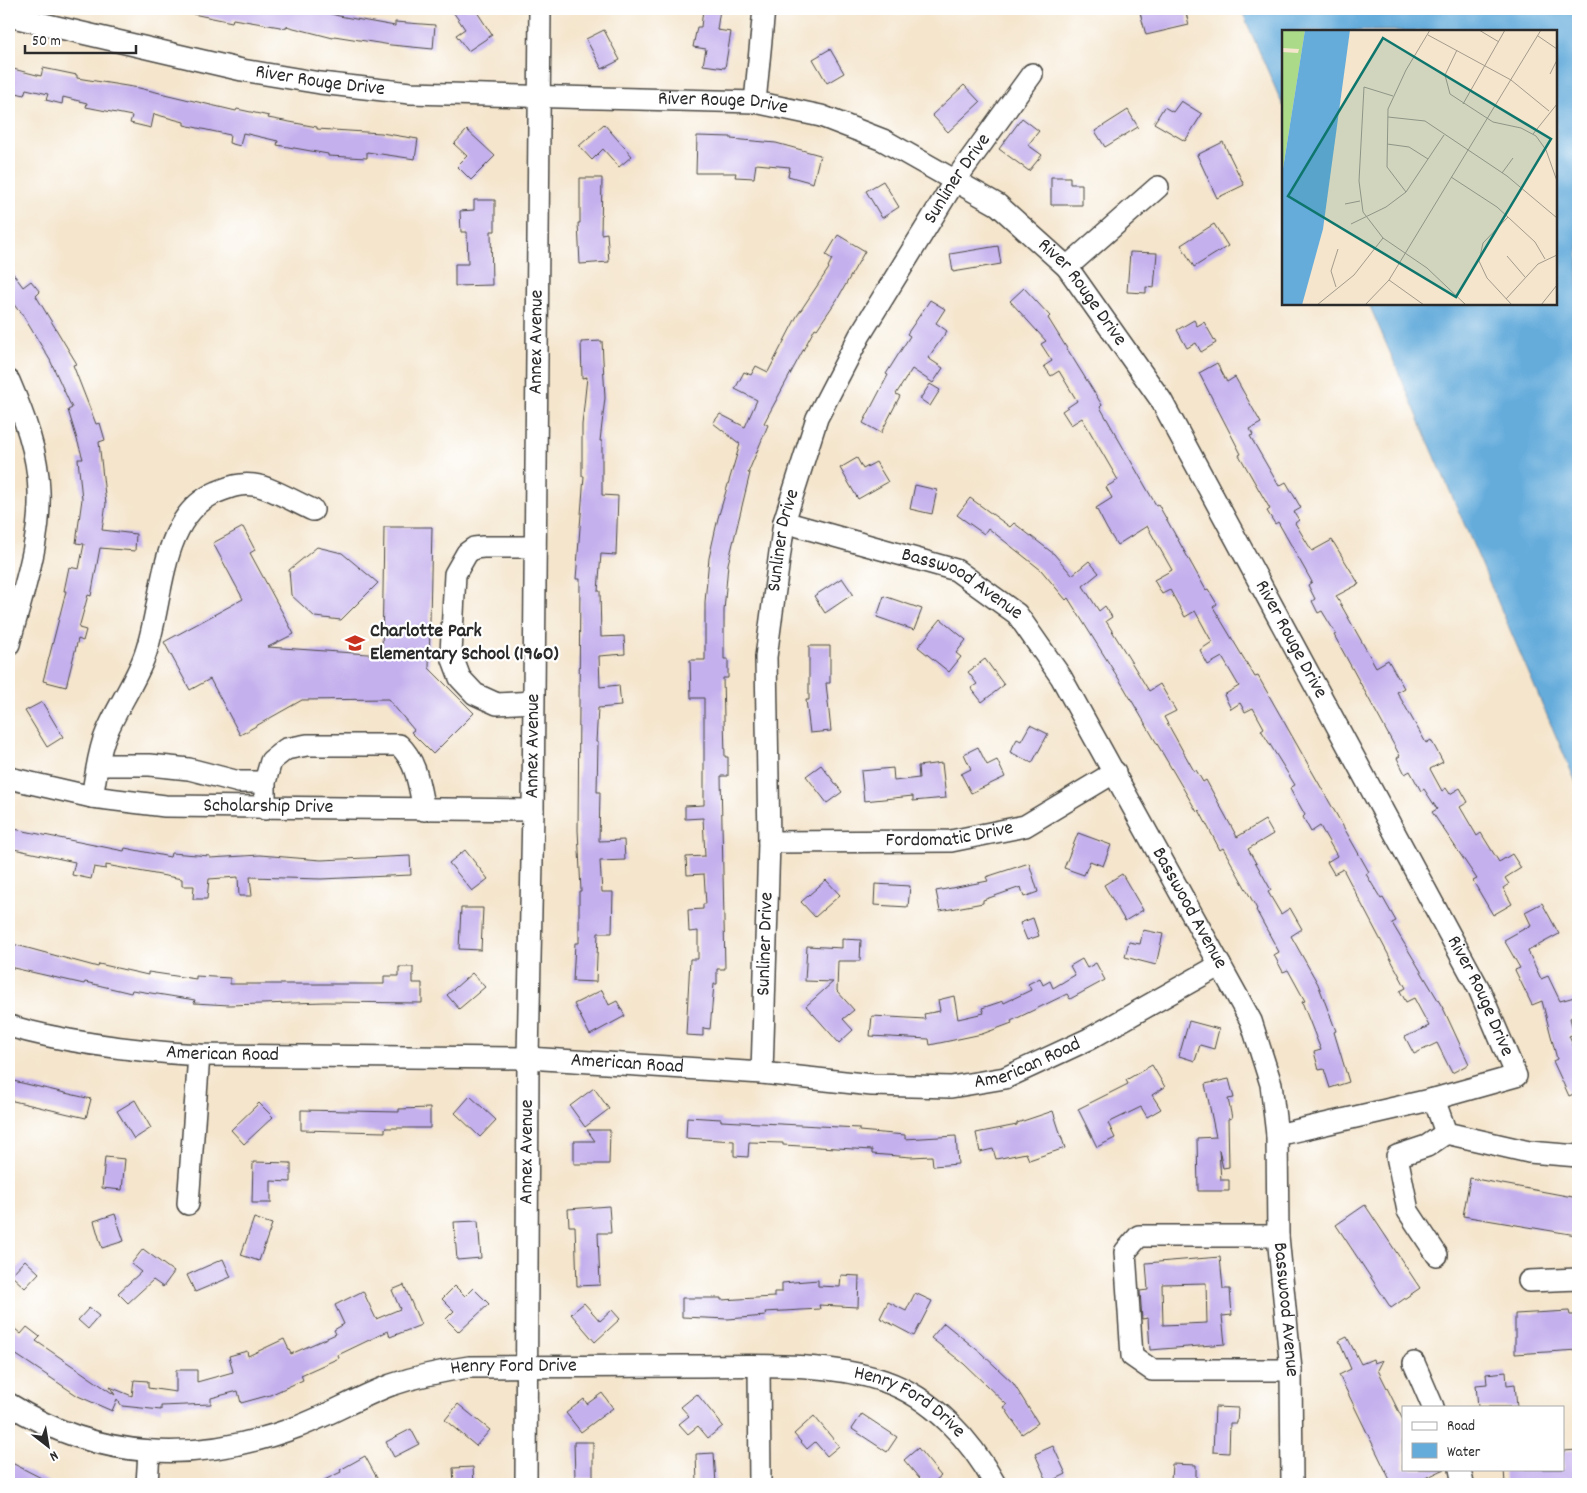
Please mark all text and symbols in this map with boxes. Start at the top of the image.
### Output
scale bar [25,22,136,54]
inset map [1282,30,1557,305]
text: 50 m [32,31,61,53]
street label: River Rouge Drive [253,58,386,104]
street label: River Rouge Drive [657,85,791,123]
street label: Sunliner Drive [917,128,998,230]
street label: River Rouge Drive [1031,232,1133,352]
street label: Annex Avenue [523,289,552,395]
street label: Sunliner Drive [761,486,808,593]
street label: Basswood Avenue [898,541,1028,628]
street label: River Rouge Drive [1247,576,1334,704]
place label: Charlotte Park Elementary School (1960) [370,618,559,669]
school or university icon: Charlotte Park Elementary School (1960) [344,632,366,654]
street label: Annex Avenue [519,693,548,799]
street label: Scholarship Drive [203,792,334,822]
street label: Fordomatic Drive [885,815,1016,855]
street label: Basswood Avenue [1144,842,1234,975]
street label: Sunliner Drive [750,892,781,996]
street label: River Rouge Drive [1439,931,1520,1061]
street label: American Road [972,1031,1085,1097]
street label: American Road [165,1039,279,1070]
street label: American Road [570,1047,685,1082]
street label: Annex Avenue [513,1099,542,1205]
street label: Basswood Avenue [1265,1241,1305,1377]
street label: Henry Ford Drive [448,1353,577,1384]
street label: Henry Ford Drive [851,1360,972,1445]
legend [1402,1406,1564,1470]
text: Road [1447,1416,1475,1438]
north arrow [22,1420,72,1470]
text: Water [1447,1442,1481,1464]
text: N [45,1445,62,1466]

